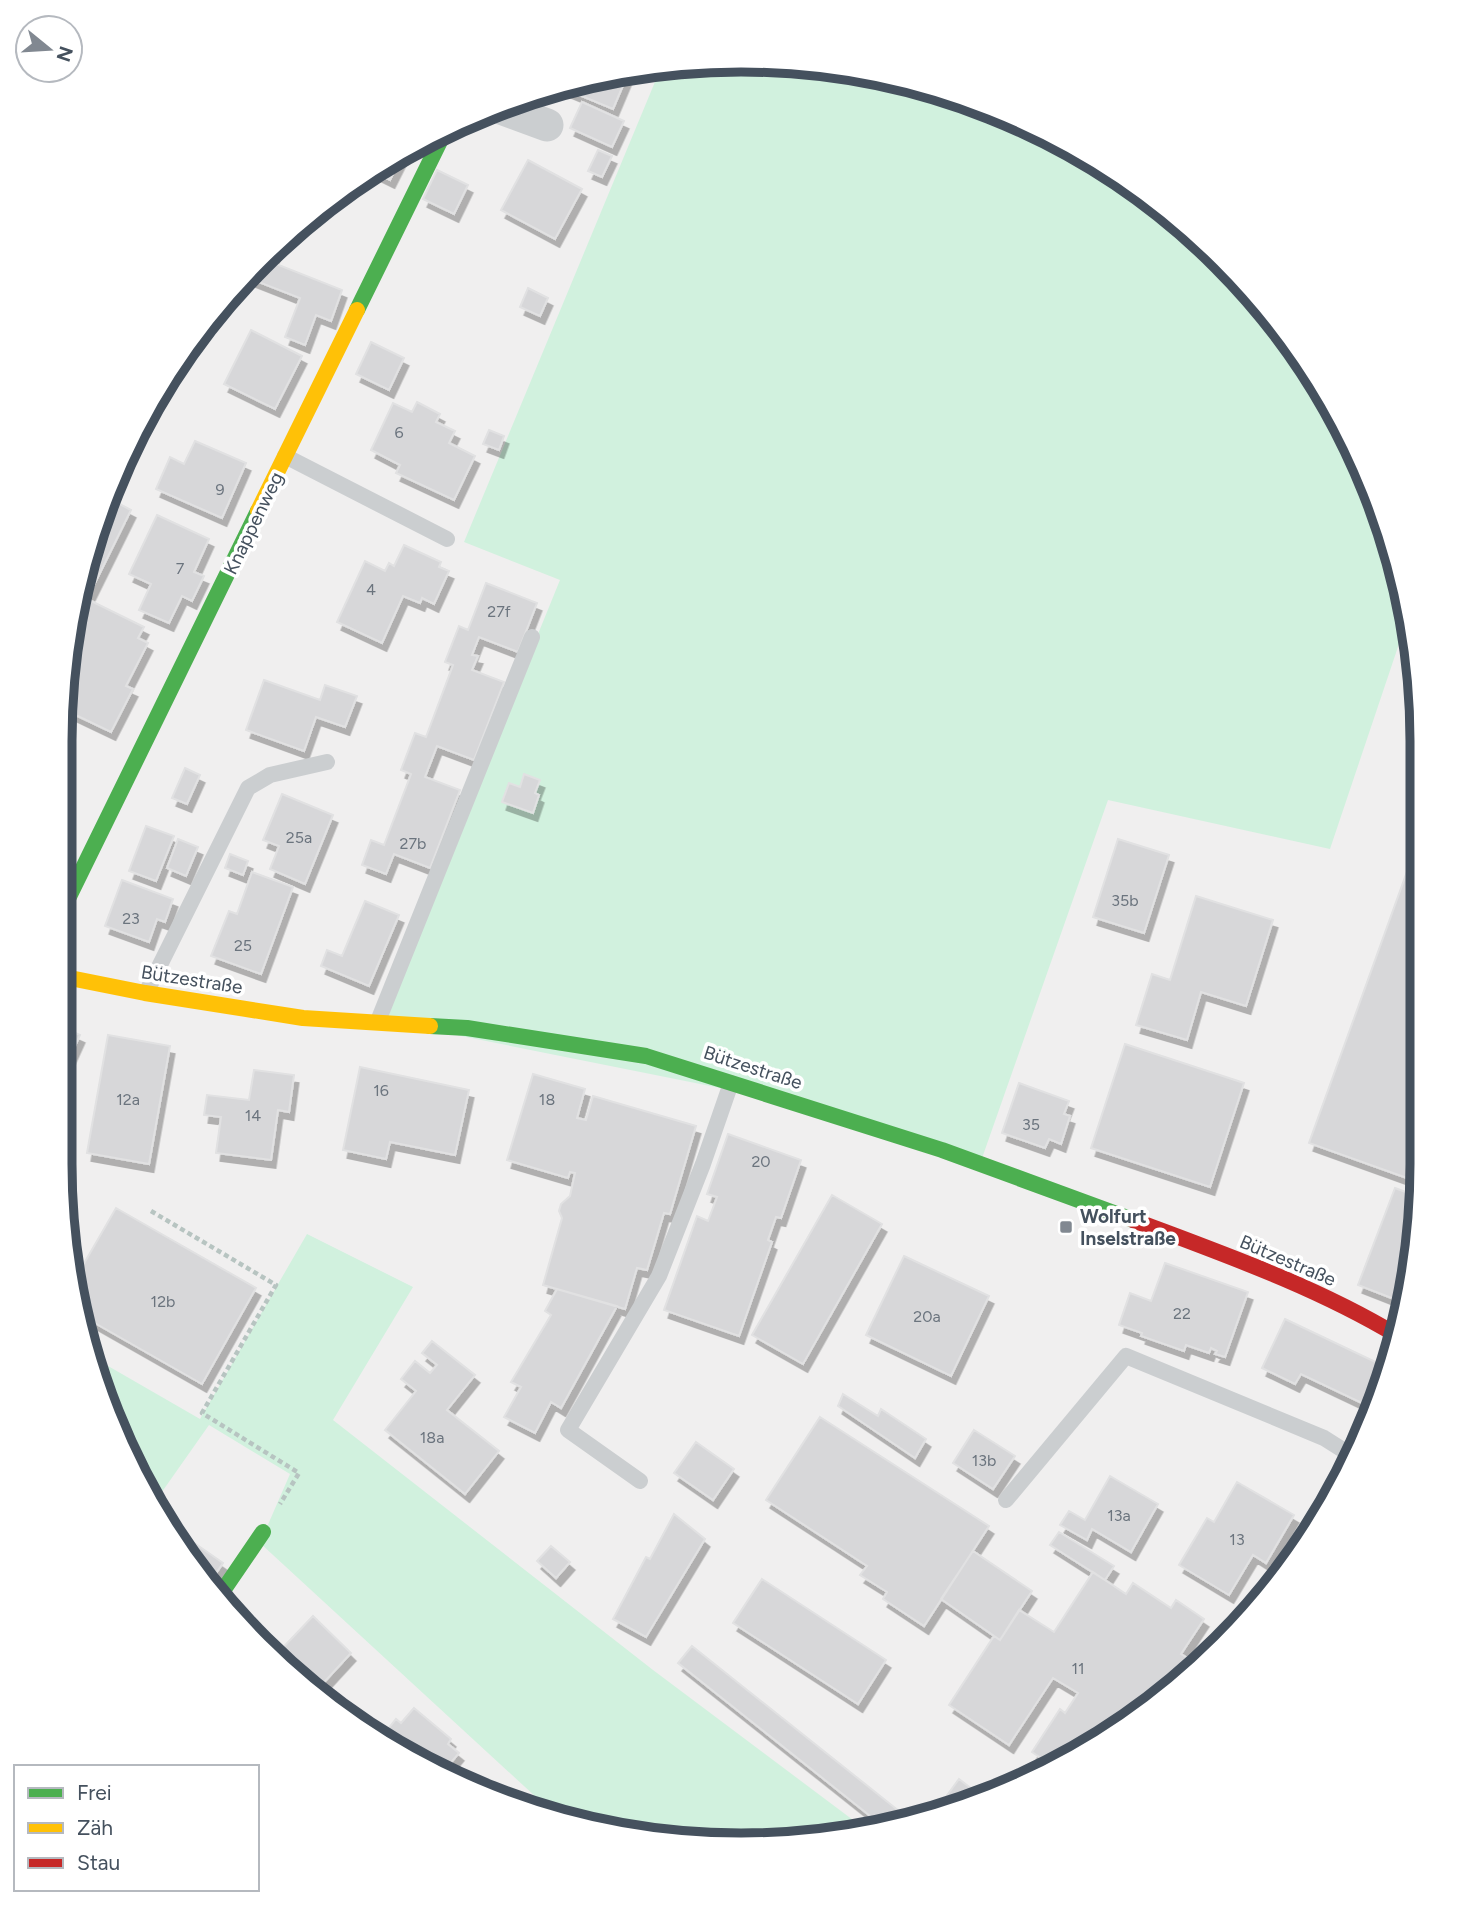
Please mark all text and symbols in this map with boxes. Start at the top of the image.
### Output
north arrow [14,14,84,84]
text: N [51,44,78,65]
house number: 6 [394,423,404,442]
street label: Knappenweg [219,468,288,578]
house number: 9 [215,480,225,499]
house number: 7 [176,559,185,578]
house number: 4 [366,580,376,599]
house number: 27f [487,602,511,621]
house number: 25a [286,828,312,847]
house number: 27b [400,834,426,853]
house number: 35b [1111,891,1139,910]
house number: 23 [122,909,140,928]
house number: 25 [234,936,252,955]
street label: Bützestraße [140,960,244,999]
street label: Bützestraße [701,1041,805,1094]
house number: 16 [373,1081,389,1100]
house number: 12a [116,1090,140,1109]
house number: 18 [539,1090,555,1109]
house number: 14 [245,1106,261,1125]
house number: 35 [1022,1115,1040,1134]
house number: 20 [751,1152,771,1171]
place label: Wolfurt Inselstraße [1080,1205,1176,1250]
marker: Wolfurt Inselstraße [1058,1219,1074,1235]
street label: Bützestraße [1236,1230,1339,1291]
house number: 12b [151,1292,175,1311]
house number: 22 [1173,1304,1191,1323]
house number: 20a [913,1307,941,1326]
house number: 18a [420,1428,444,1447]
house number: 13b [972,1451,996,1470]
house number: 13a [1107,1506,1131,1525]
house number: 13 [1229,1530,1245,1549]
house number: 11 [1071,1659,1085,1678]
legend [14,1765,259,1891]
text: Frei [77,1780,112,1805]
text: Zäh [77,1815,113,1840]
text: Stau [77,1850,120,1875]

